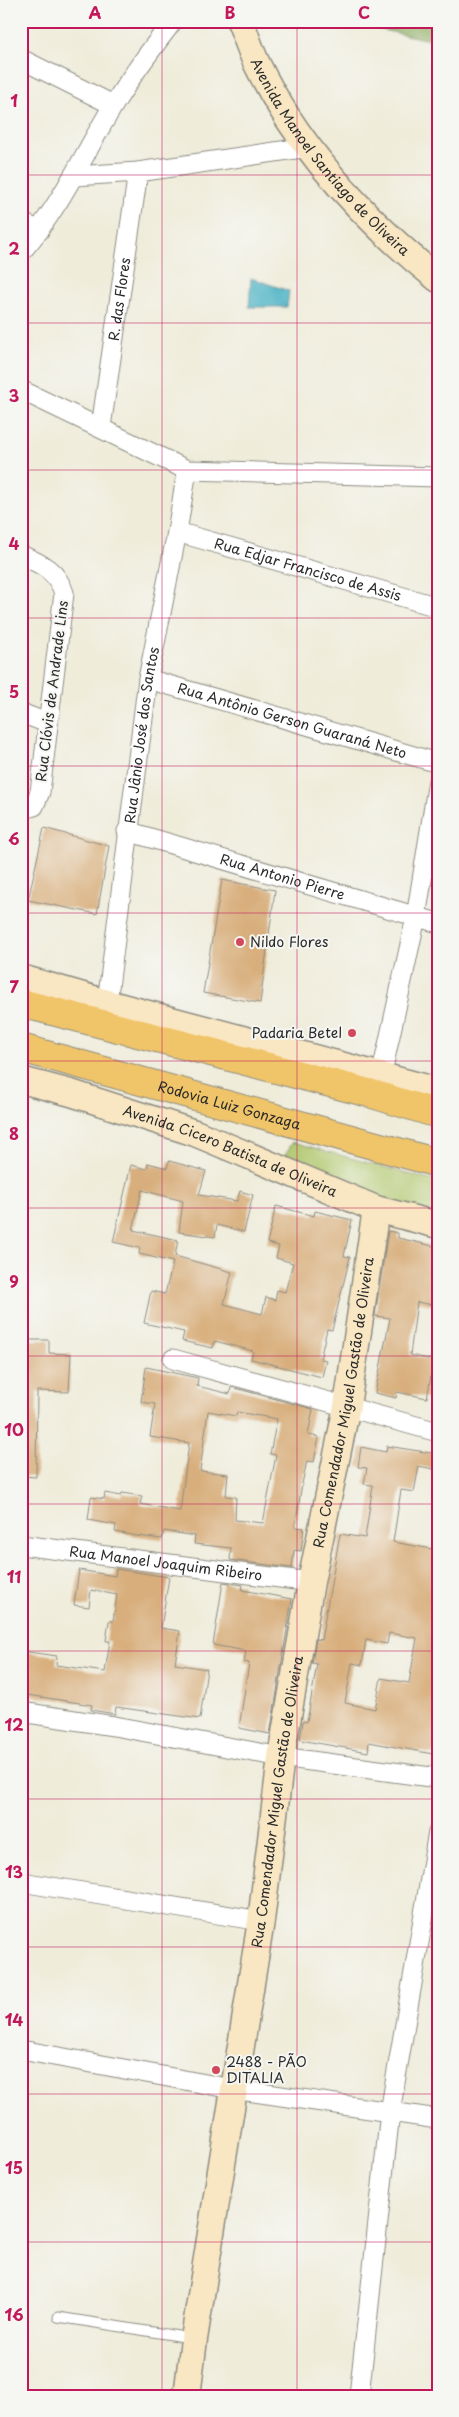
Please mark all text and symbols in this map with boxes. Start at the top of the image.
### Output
text: A [89,0,102,24]
text: B [225,0,236,24]
text: C [358,0,370,24]
street label: Avenida Manoel Santiago de Oliveira [246,54,415,261]
text: 1 [10,88,18,112]
text: 2 [8,236,20,260]
street label: R. das Flores [103,256,135,342]
text: 3 [9,383,19,407]
text: 4 [9,531,20,555]
street label: Rua Edjar Francisco de Assis [212,532,404,606]
street label: Rua Clóvis de Andrade Lins [30,599,73,783]
street label: Rua Jânio José dos Santos [119,645,164,825]
street label: Rua Antônio Gerson Guaraná Neto [175,677,409,763]
text: 5 [9,679,19,703]
text: 6 [8,826,20,850]
street label: Rua Antonio Pierre [218,848,347,905]
place label: Nildo Flores [250,931,328,952]
marker: Nildo Flores [234,936,246,948]
text: 7 [9,974,19,998]
place label: Padaria Betel [252,1022,342,1043]
marker: Padaria Betel [346,1027,358,1039]
street label: Rodovia Luiz Gonzaga [156,1075,303,1135]
street label: Avenida Cicero Batista de Oliveira [120,1099,341,1202]
text: 8 [9,1121,19,1145]
street label: Rua Comendador Miguel Gastão de Oliveira [307,1255,379,1550]
text: 9 [9,1269,19,1293]
text: 10 [4,1417,24,1441]
street label: Rua Manoel Joaquim Ribeiro [68,1540,264,1586]
text: 11 [7,1564,21,1588]
street label: Rua Comendador Miguel Gastão de Oliveira [246,1654,308,1949]
text: 12 [5,1712,23,1736]
text: 13 [5,1859,23,1883]
text: 14 [5,2007,23,2031]
place label: 2488 - PÃO DITALIA [226,2051,307,2088]
marker: 2488 - PÃO DITALIA [210,2064,222,2076]
text: 15 [5,2155,23,2179]
text: 16 [5,2302,23,2326]

